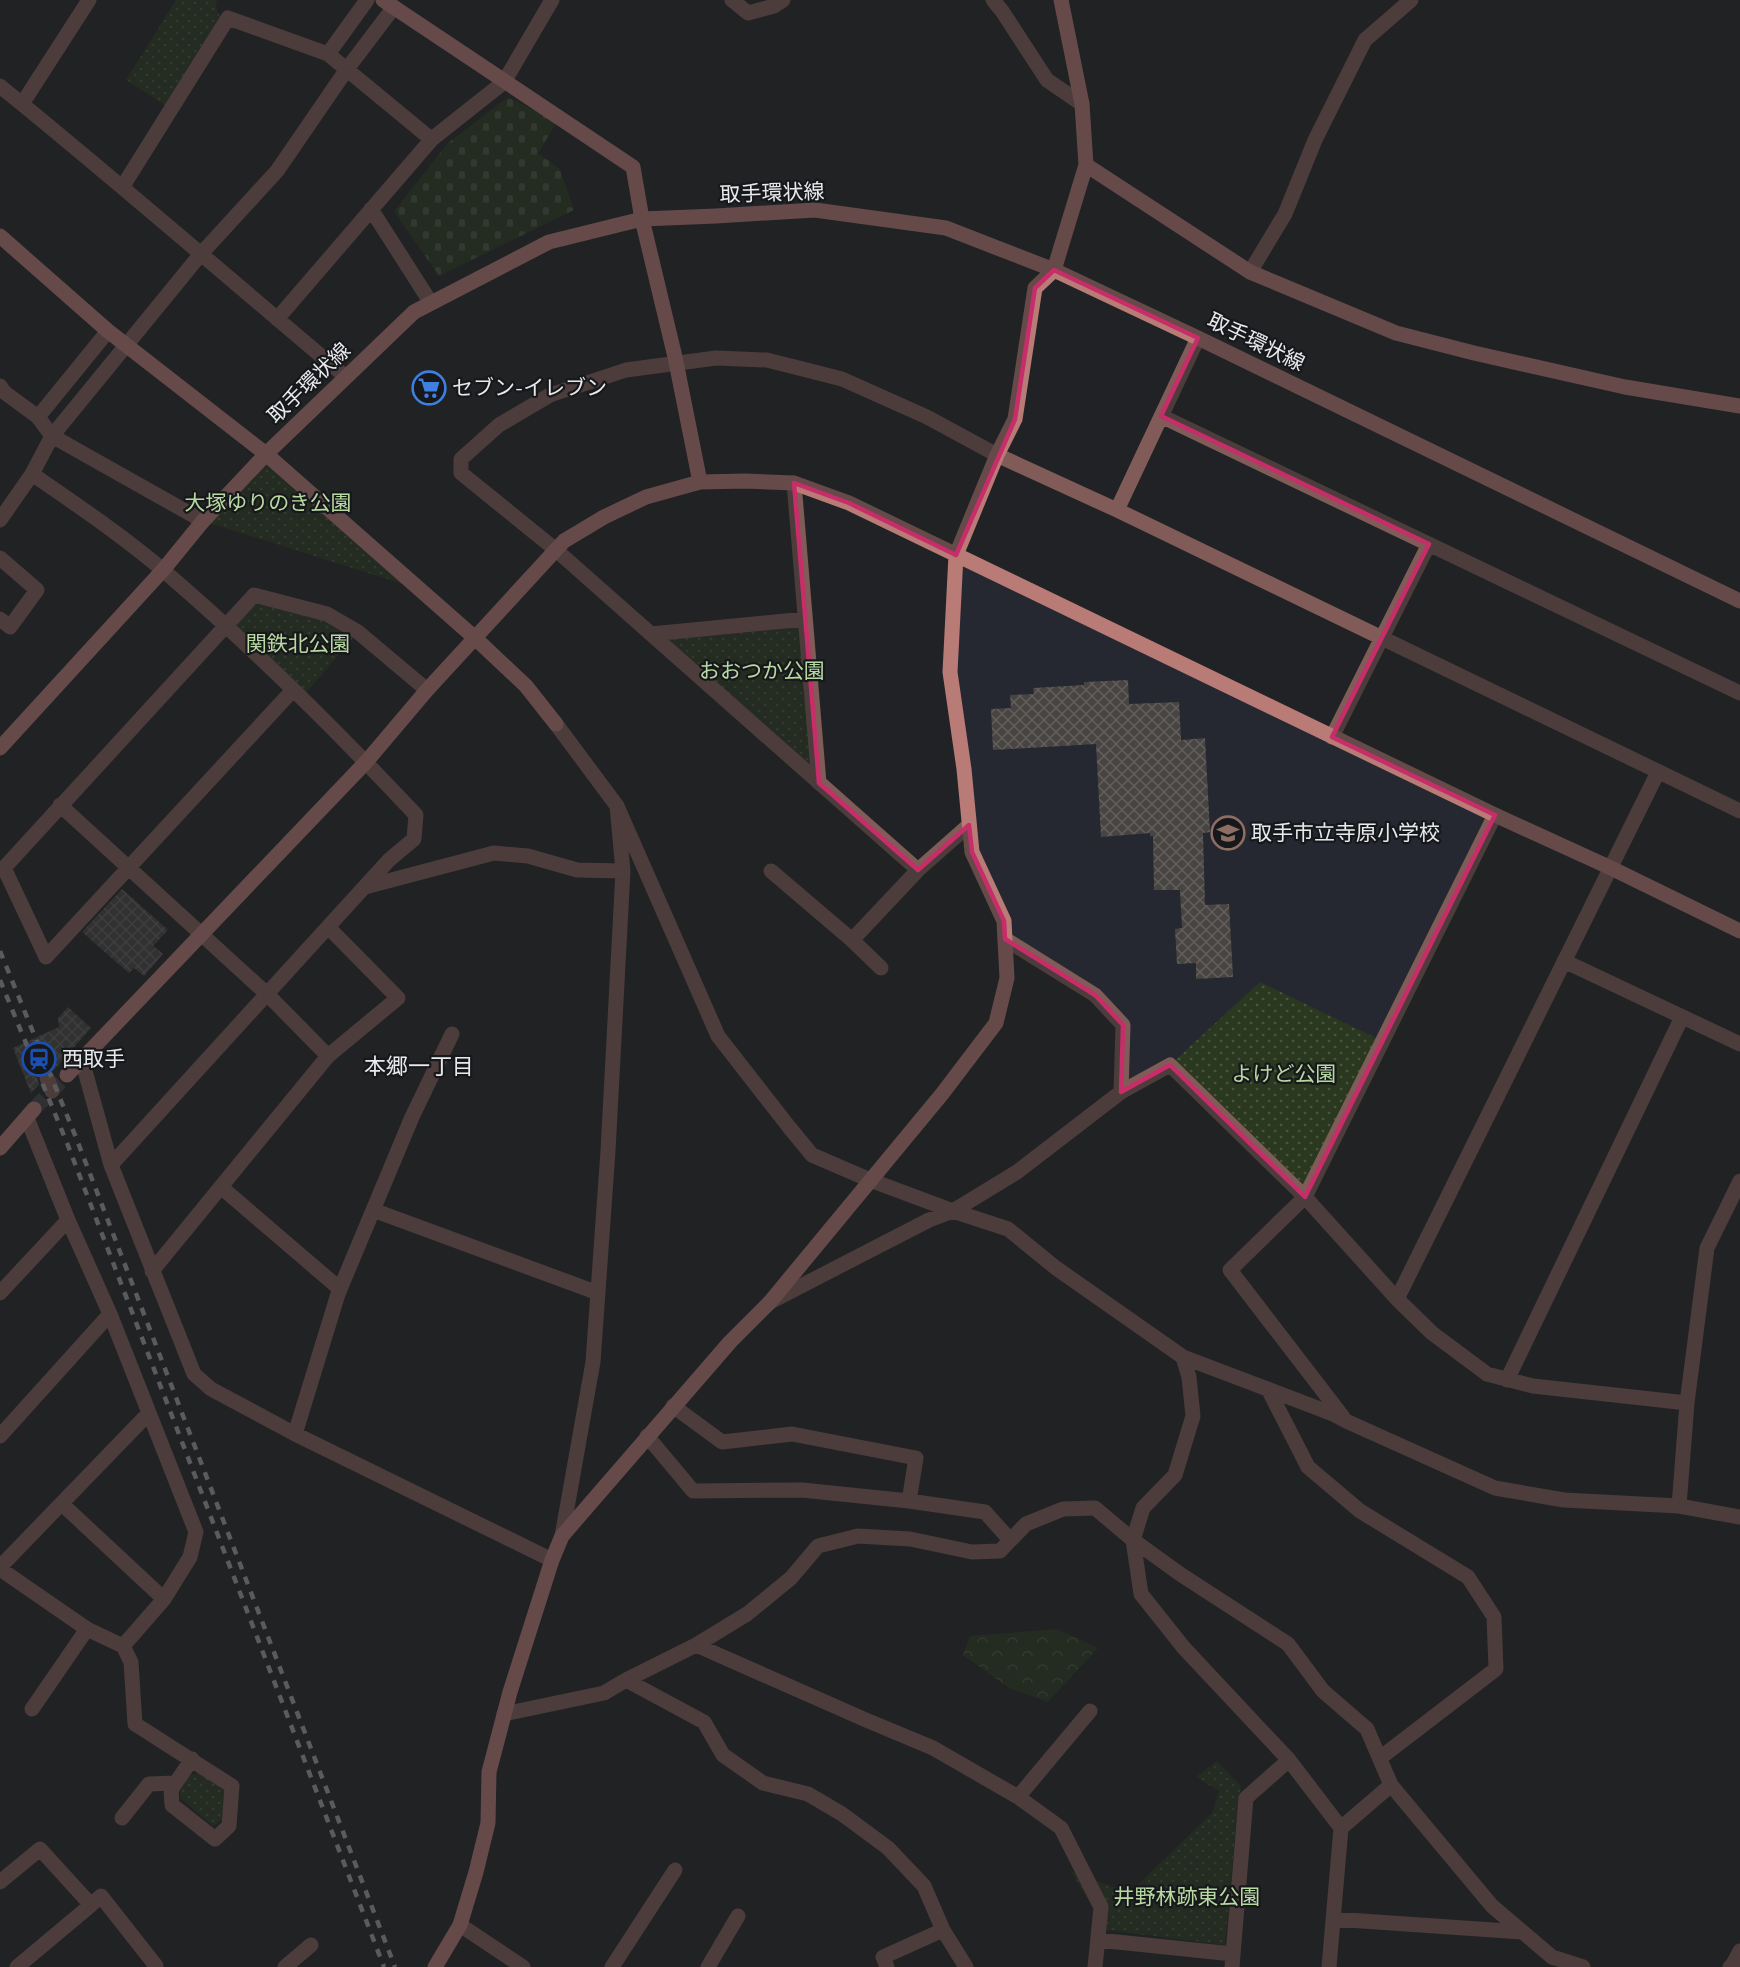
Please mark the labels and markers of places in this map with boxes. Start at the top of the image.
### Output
supermarket icon: セブン-イレブン [411,370,447,406]
place label: セブン-イレブン [452,375,607,400]
school or university icon: 取手市立寺原小学校 [1210,815,1246,851]
place label: 取手市立寺原小学校 [1251,820,1440,845]
station icon: 西取手 [21,1041,57,1077]
place label: 西取手 [62,1046,125,1071]

